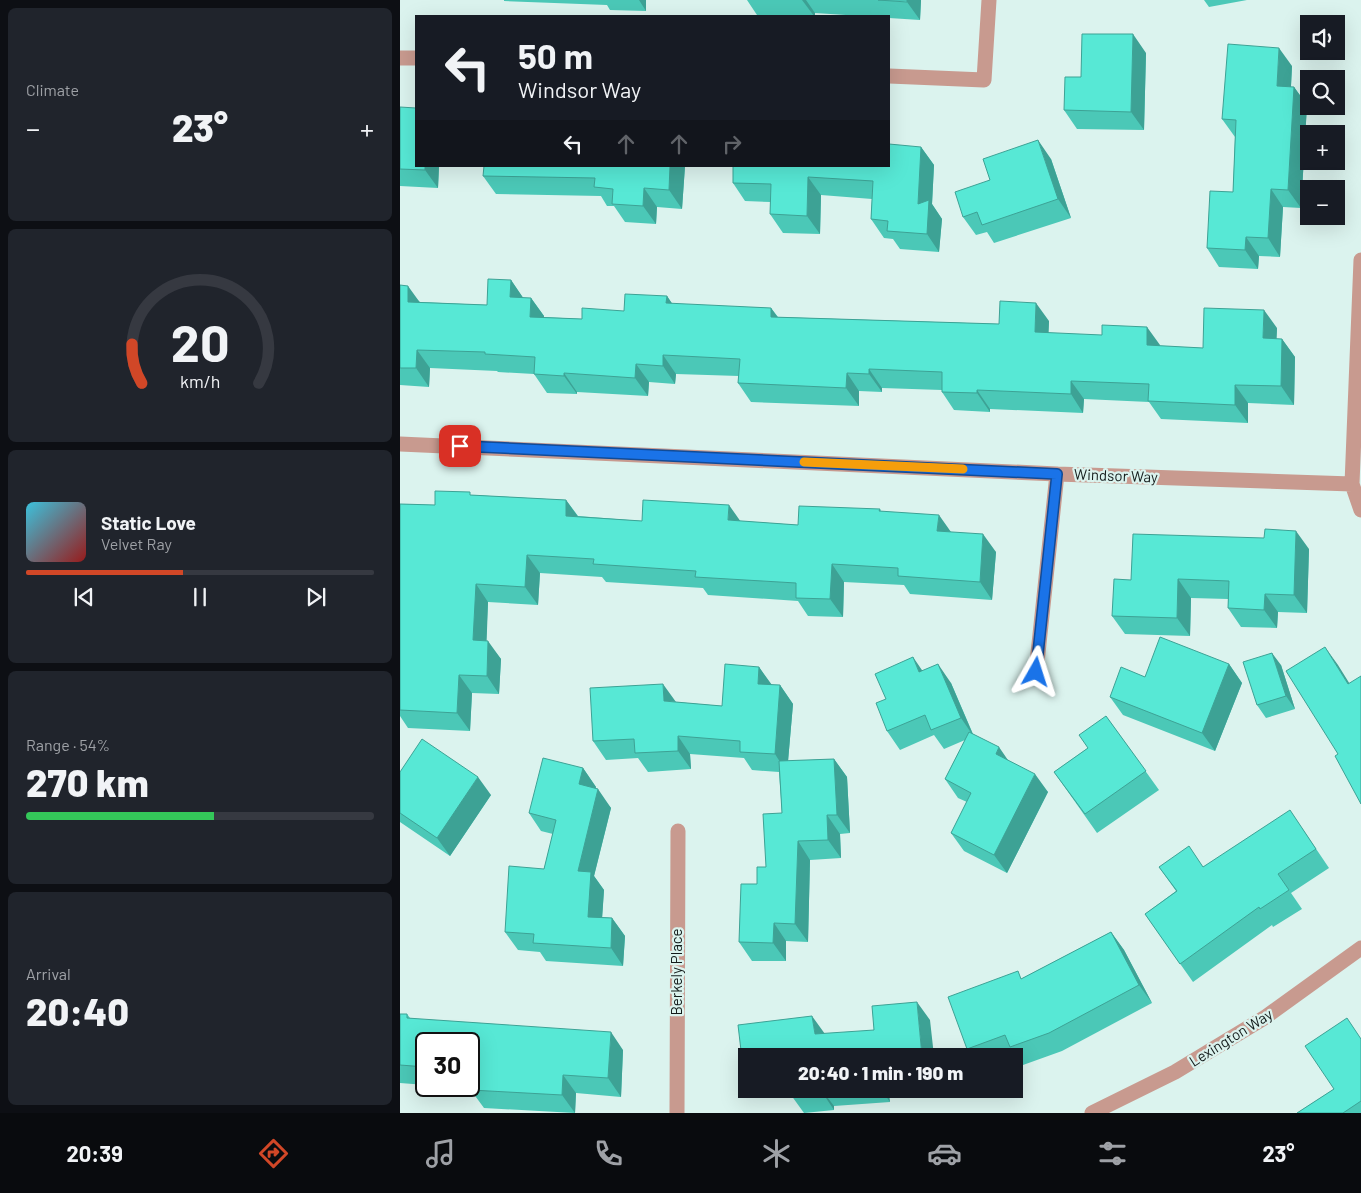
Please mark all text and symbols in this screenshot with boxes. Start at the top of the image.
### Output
map controls [1300,15,1345,225]
button: sound [1300,15,1345,60]
text: 50 m [518,34,593,76]
icon: left [435,35,500,100]
button: search [1300,70,1345,115]
text: Windsor Way [518,76,641,102]
text: Climate [26,80,79,99]
text: 23° [172,104,228,150]
text: − [26,111,40,145]
text: + [360,111,374,145]
button: + [1300,125,1345,170]
icon: left [559,130,587,158]
icon: ahead [612,130,640,158]
icon: ahead [665,130,693,158]
icon: right [718,130,746,158]
button: − [1300,180,1345,225]
text: 20 [171,310,229,372]
text: km/h [180,370,220,392]
pin [439,425,481,467]
icon: arrive [446,432,474,460]
street label: Windsor Way [1074,465,1158,485]
text: Static Love [101,511,196,534]
text: Velvet Ray [101,534,172,553]
icon: previous [70,583,98,611]
icon: pause [186,583,214,611]
icon: next [302,583,330,611]
position arrow [1009,645,1061,697]
text: Range · 54% [26,735,110,754]
text: 270 km [26,759,149,805]
street label: Berkely Place [667,928,685,1016]
text: Arrival [26,964,71,983]
text: 20:40 [26,988,129,1034]
street label: Lexington Way [1185,1004,1276,1070]
speed limit sign: 30 [415,1032,480,1097]
text: 20:40 · 1 min · 190 m [798,1061,963,1084]
icon: directions [256,1136,291,1171]
icon: music [423,1136,458,1171]
icon: phone [591,1136,626,1171]
icon: climate [759,1136,794,1171]
icon: car [927,1136,962,1171]
icon: filters [1095,1136,1130,1171]
text: 20:39 [66,1140,123,1166]
text: 23° [1262,1140,1295,1166]

